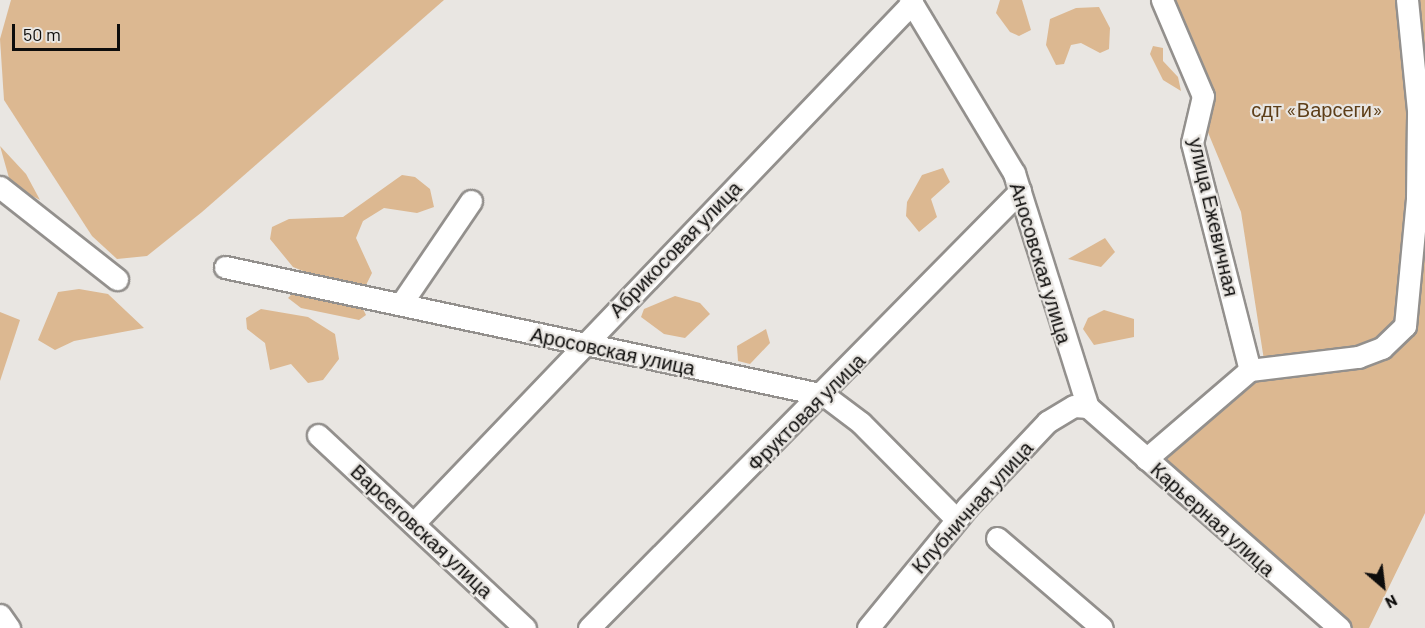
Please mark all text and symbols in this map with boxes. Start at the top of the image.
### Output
scale bar [15,12,123,50]
text: 50 m [23,23,61,45]
park label: сдт «Варсеги» [1251,97,1383,121]
street label: улица Ежевичная [1184,135,1244,299]
street label: Абрикосовая улица [604,176,746,322]
street label: Аносовская улица [1005,179,1077,347]
street label: Аросовская улица [529,322,697,380]
street label: Фруктовая улица [742,348,870,476]
street label: Клубничная улица [906,436,1038,578]
street label: Карьерная улица [1146,457,1280,581]
street label: Варсеговская улица [346,459,498,603]
north arrow [1353,556,1413,616]
text: N [1383,591,1401,613]

